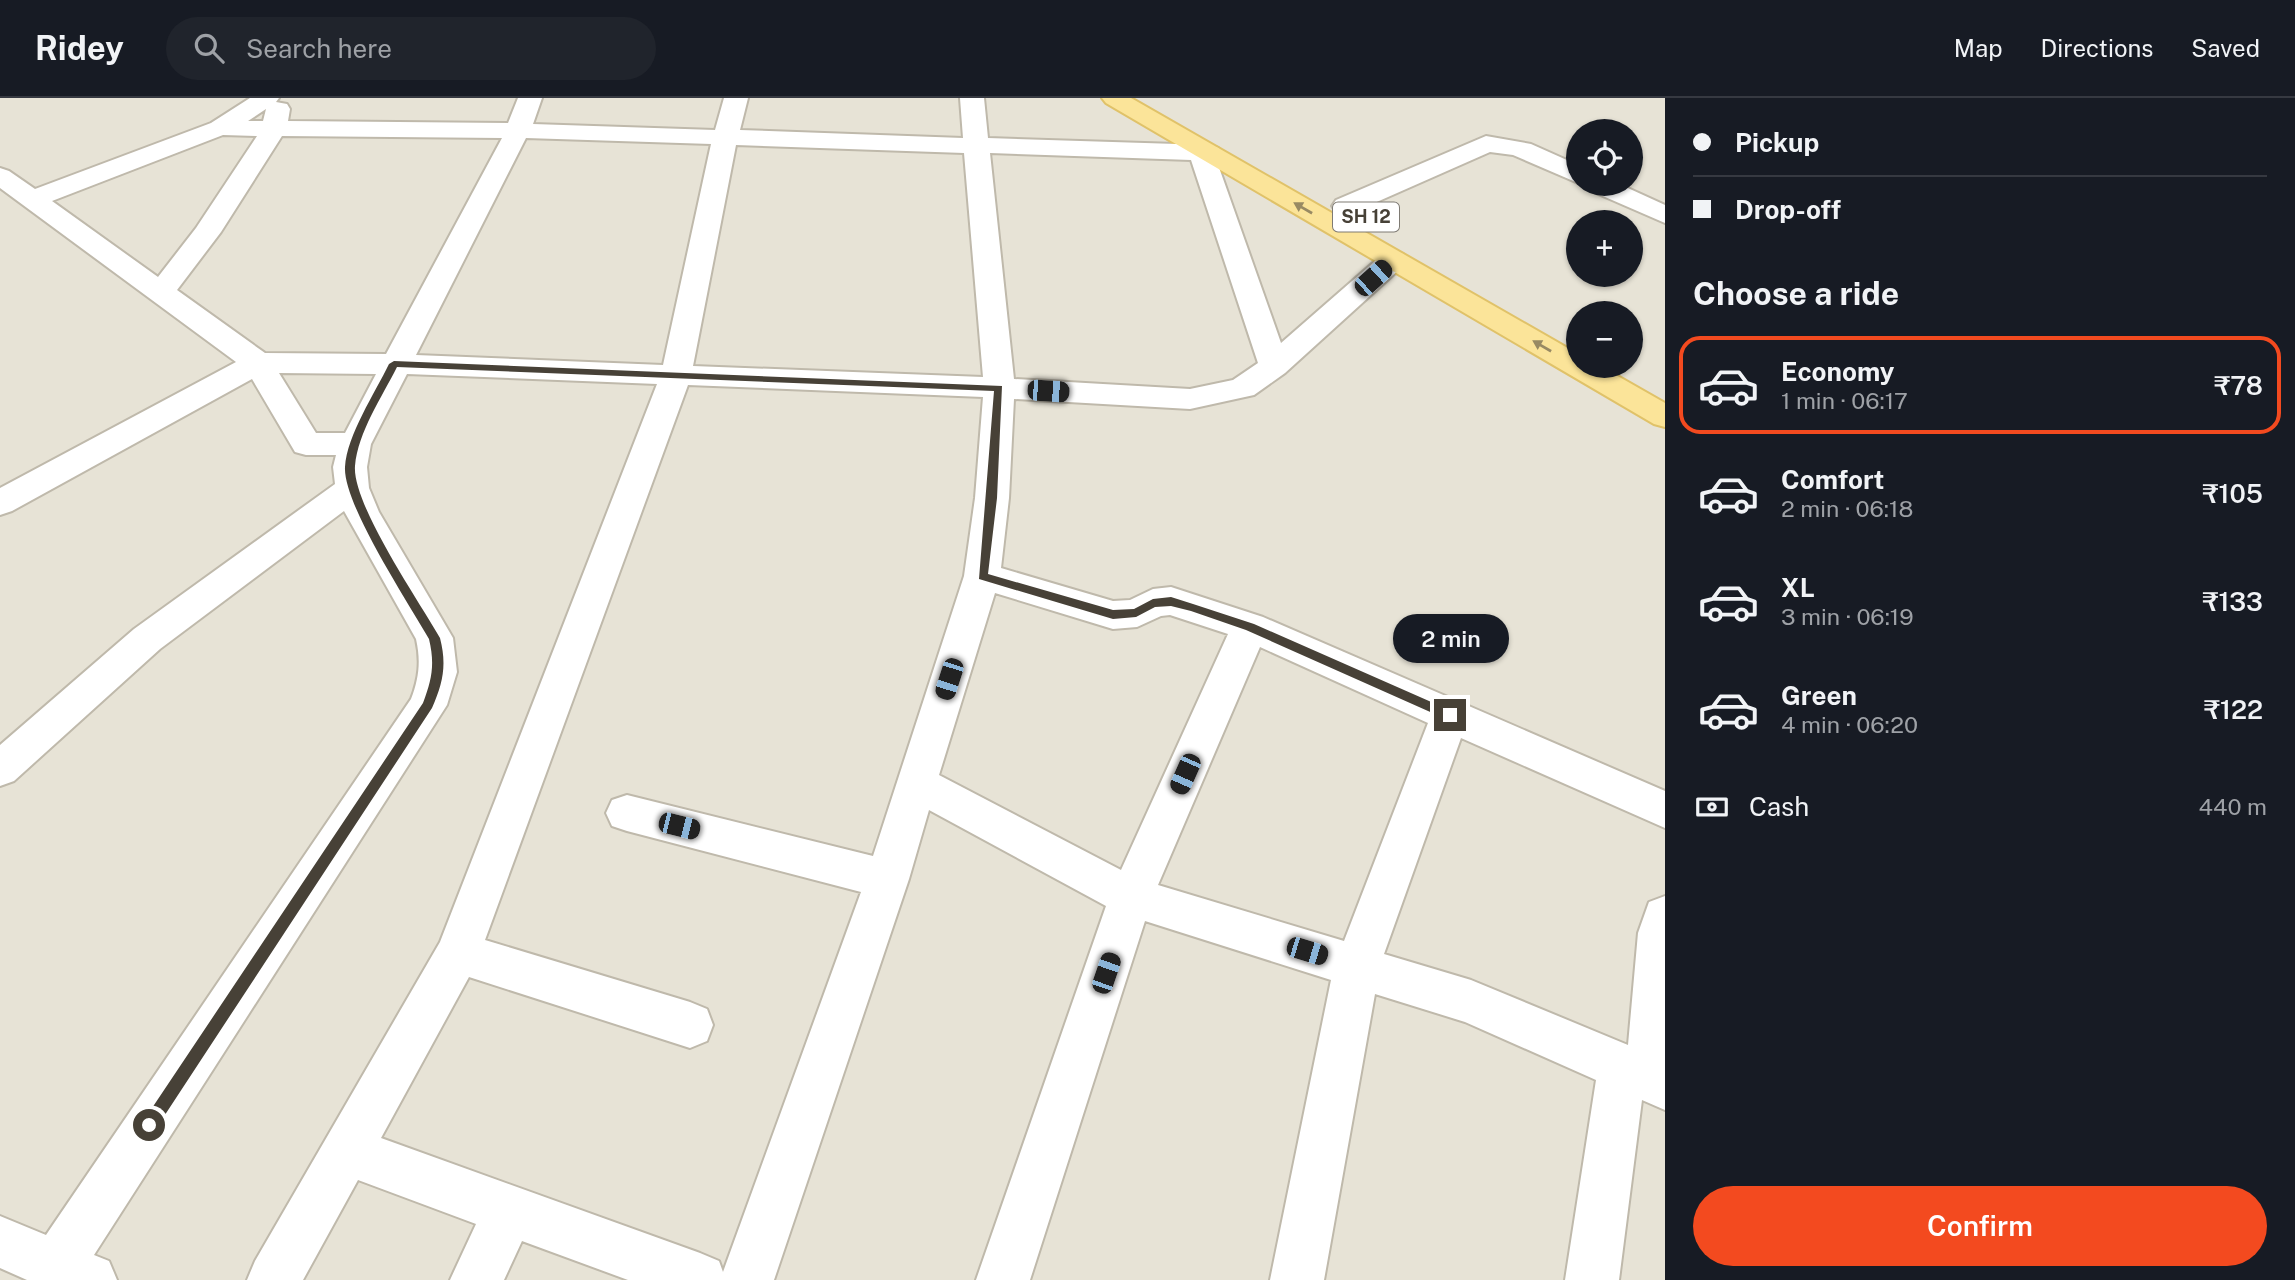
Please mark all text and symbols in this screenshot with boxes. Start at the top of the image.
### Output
search box [166,17,656,80]
text: Ridey [35,29,124,67]
icon: search [190,29,228,67]
text: Search here [246,33,392,64]
text: Map [1954,34,2003,62]
text: Directions [2041,34,2153,62]
text: Saved [2191,34,2260,62]
map controls [1566,119,1643,378]
button: locate [1566,119,1643,196]
text: Pickup [1735,127,1819,158]
text: Drop-off [1735,194,1841,225]
one-way arrow [1294,201,1313,214]
road number: SH 12 [1333,202,1399,232]
button: + [1566,210,1643,287]
car [1351,256,1396,300]
text: Choose a ride [1693,275,1899,312]
button: − [1566,301,1643,378]
one-way arrow [1533,340,1552,353]
icon: car [1697,354,1760,417]
text: Economy [1781,356,1894,387]
text: ₹78 [2214,370,2263,401]
car [1027,379,1070,403]
text: 1 min · 06:17 [1781,387,1908,414]
icon: car [1697,462,1760,525]
text: Comfort [1781,464,1884,495]
text: ₹105 [2203,478,2263,509]
text: 2 min · 06:18 [1781,495,1913,522]
icon: car [1697,570,1760,633]
text: XL [1781,572,1815,603]
text: ₹133 [2202,586,2263,617]
text: 3 min · 06:19 [1781,603,1914,630]
callout: 2 min [1392,614,1508,662]
text: 2 min [1421,625,1481,652]
car [933,656,966,702]
icon: car [1697,678,1760,741]
text: Green [1781,680,1857,711]
text: ₹122 [2204,694,2263,725]
route end [1434,699,1466,731]
text: 4 min · 06:20 [1781,711,1918,738]
car [1167,751,1204,797]
icon: cash [1693,788,1731,826]
text: Cash [1749,791,1809,822]
text: 440 m [2199,793,2267,820]
car [657,811,702,841]
car [1284,935,1331,967]
car [1090,950,1123,996]
route start [133,1109,165,1141]
button: Confirm [1693,1186,2267,1266]

